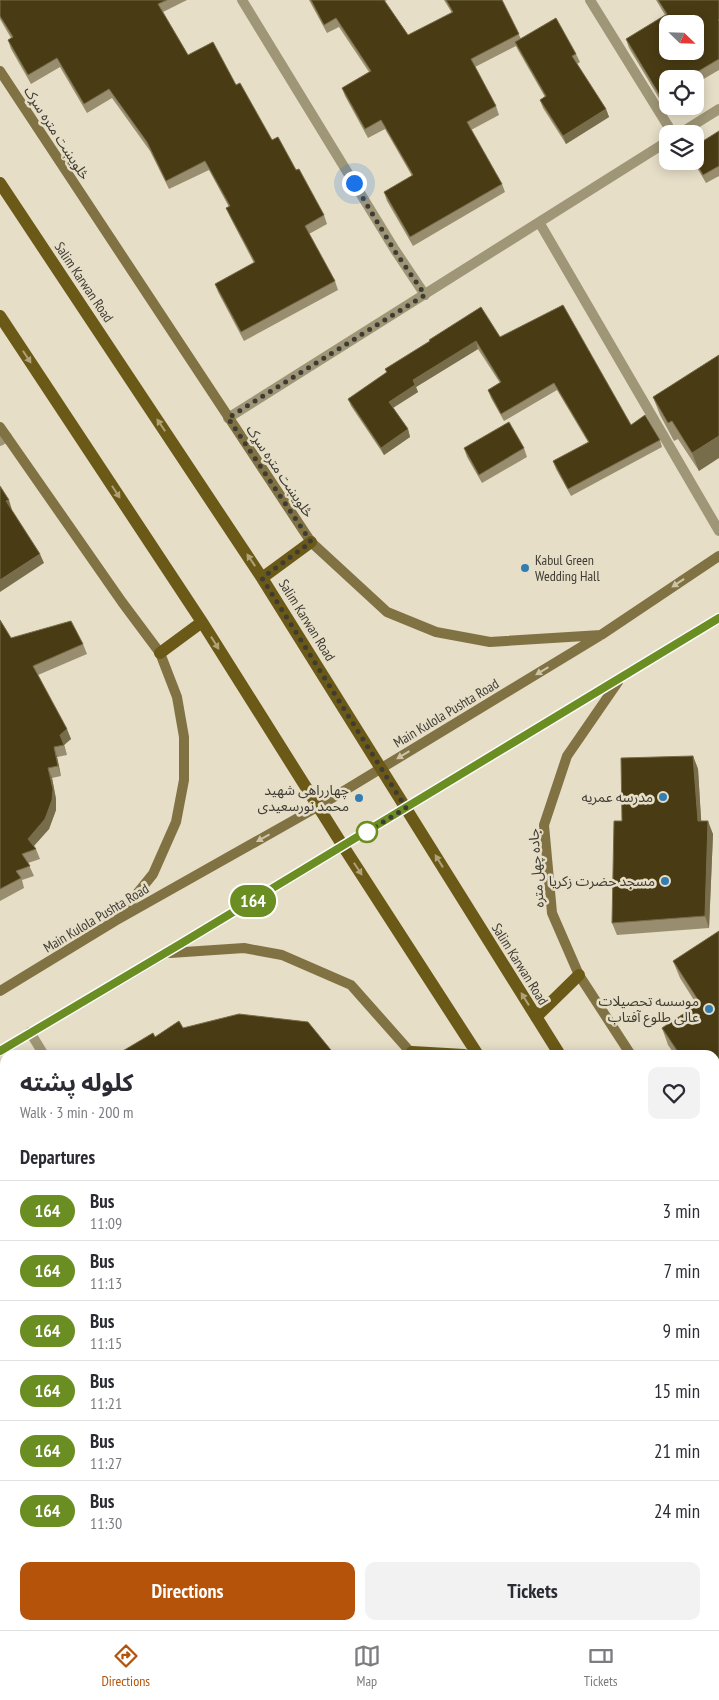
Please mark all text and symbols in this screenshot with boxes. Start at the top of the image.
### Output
north arrow [659,15,704,60]
map controls [659,15,704,170]
button: locate [659,70,704,115]
street label: څلویښت متره سړک [20,83,94,183]
button: layers [659,125,704,170]
your location [342,171,367,196]
street label: Salim Karwan Road [51,238,117,326]
one-way arrow [22,350,32,363]
one-way arrow [156,418,166,432]
street label: څلویښت متره سړک [242,421,318,521]
one-way arrow [112,485,121,499]
place label: Kabul Green Wedding Hall [535,551,600,585]
one-way arrow [246,553,256,567]
marker: Kabul Green Wedding Hall [519,562,531,574]
street label: Salim Karwan Road [275,576,339,664]
one-way arrow [672,578,685,588]
one-way arrow [210,636,220,649]
one-way arrow [535,666,548,675]
street label: Main Kulola Pushta Road [390,674,502,752]
one-way arrow [396,751,409,760]
place label: چهارراهی شهید محمد نورسعیدی [258,781,349,815]
place label: مدرسه عمریه [581,788,653,806]
marker: مدرسه عمریه [657,791,669,803]
marker: چهارراهی شهید محمد نورسعیدی [353,792,365,804]
unlabelled marker [356,821,378,843]
street label: جاده چهل متره [524,828,549,908]
one-way arrow [256,834,270,842]
one-way arrow [434,855,443,868]
one-way arrow [353,862,363,875]
place label: مسجد حضرت زکریا [549,872,655,890]
marker: مسجد حضرت زکریا [659,875,671,887]
street label: Main Kulola Pushta Road [40,879,152,957]
line badge: 164 [224,885,282,917]
text: 164 [240,889,266,912]
street label: Salim Karwan Road [488,920,552,1008]
place label: موسسه تحصیلات عالی طلوع آفتاب [598,992,699,1028]
one-way arrow [520,993,529,1006]
marker: موسسه تحصیلات عالی طلوع آفتاب [703,1003,715,1015]
text: کلوله پشته [20,1067,133,1098]
button: heart [648,1067,700,1119]
text: Walk · 3 min · 200 m [20,1102,133,1122]
text: Departures [20,1145,95,1169]
text: Bus [90,1189,114,1213]
text: 164 [35,1199,60,1222]
text: 3 min [663,1199,700,1223]
text: 11:09 [90,1213,122,1233]
text: Bus [90,1249,114,1273]
text: 164 [35,1259,60,1282]
text: 7 min [663,1259,700,1283]
text: 11:13 [90,1273,122,1293]
text: Bus [90,1309,114,1333]
text: 164 [35,1319,60,1342]
text: 9 min [663,1319,700,1343]
text: 11:15 [90,1333,122,1353]
text: Bus [90,1369,114,1393]
text: 164 [35,1379,60,1402]
text: 15 min [654,1379,700,1403]
text: 11:21 [90,1393,122,1413]
text: Bus [90,1429,114,1453]
text: 164 [35,1439,60,1462]
text: 21 min [654,1439,700,1463]
text: 11:27 [90,1453,122,1473]
text: Bus [90,1489,114,1513]
text: 164 [35,1499,60,1522]
text: 24 min [654,1499,700,1523]
text: 11:30 [90,1513,122,1533]
button: Directions [20,1562,355,1620]
button: Tickets [365,1562,700,1620]
tab: Directions [101,1642,150,1690]
tab: Map [353,1642,381,1690]
tab: Tickets [584,1642,618,1690]

